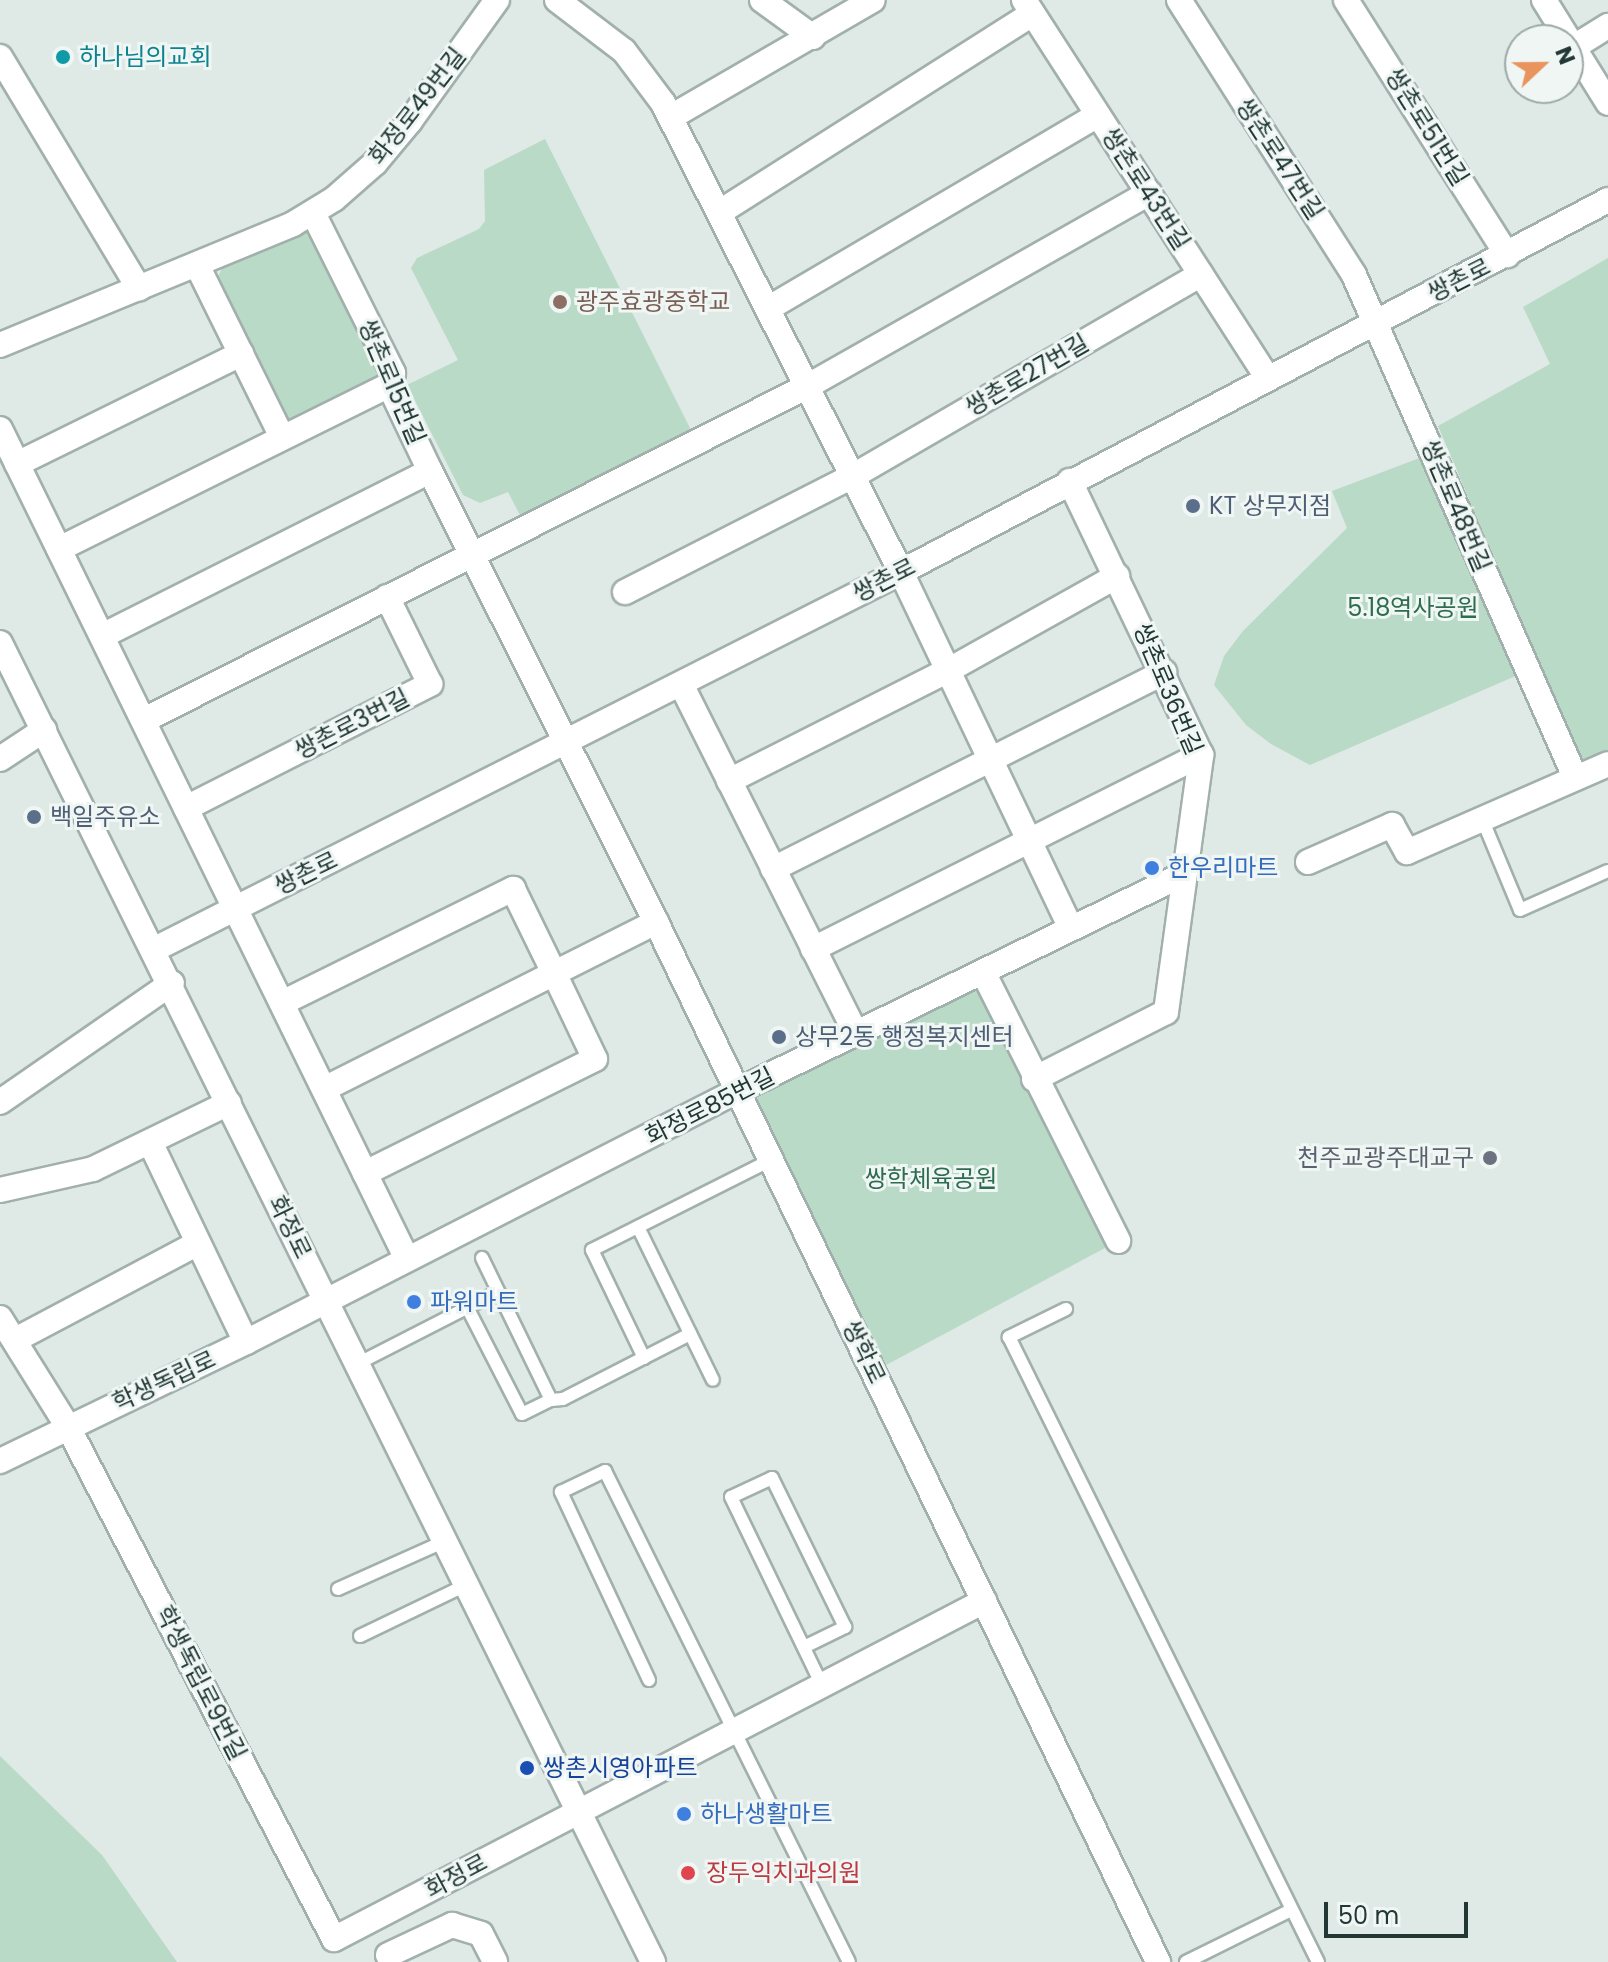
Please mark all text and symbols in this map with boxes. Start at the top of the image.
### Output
north arrow [1504,24,1584,104]
street label: 화정로49번길 [362,42,472,170]
text: N [1547,42,1582,69]
place label: 하나님의교회 [79,43,211,71]
marker: 하나님의교회 [54,48,72,66]
street label: 쌍촌로51번길 [1380,63,1474,191]
street label: 쌍촌로47번길 [1230,93,1330,225]
street label: 쌍촌로43번길 [1096,123,1196,255]
street label: 쌍촌로 [1423,252,1495,308]
place label: 광주효광중학교 [576,288,731,316]
marker: 광주효광중학교 [551,293,569,311]
street label: 쌍촌로15번길 [353,315,431,449]
street label: 쌍촌로27번길 [960,328,1094,422]
street label: 쌍촌로48번길 [1415,436,1497,576]
place label: KT 상무지점 [1209,492,1331,520]
marker: KT 상무지점 [1184,497,1202,515]
street label: 쌍촌로 [848,552,920,608]
park label: 5.18역사공원 [1347,594,1479,622]
street label: 쌍촌로36번길 [1127,619,1209,759]
street label: 쌍촌로3번길 [290,683,414,765]
place label: 백일주유소 [50,803,160,831]
marker: 백일주유소 [25,808,43,826]
street label: 쌍촌로 [270,846,342,900]
place label: 한우리마트 [1168,854,1278,882]
marker: 한우리마트 [1143,859,1161,877]
place label: 상무2동 행정복지센터 [795,1023,1014,1051]
marker: 상무2동 행정복지센터 [770,1028,788,1046]
street label: 화정로85번길 [641,1061,779,1151]
place label: 천주교광주대교구 [1297,1144,1474,1172]
marker: 천주교광주대교구 [1481,1149,1499,1167]
park label: 쌍학체육공원 [865,1165,997,1193]
street label: 화정로 [263,1191,317,1263]
place label: 파워마트 [430,1288,518,1316]
marker: 파워마트 [405,1293,423,1311]
street label: 쌍학로 [837,1316,891,1388]
street label: 학생독립로 [108,1345,220,1417]
street label: 학생독립로9번길 [150,1601,252,1765]
place label: 쌍촌시영아파트 [543,1754,698,1782]
marker: 쌍촌시영아파트 [518,1759,536,1777]
place label: 하나생활마트 [700,1800,832,1828]
marker: 하나생활마트 [675,1805,693,1823]
street label: 화정로 [420,1848,492,1904]
place label: 장두익치과의원 [706,1859,861,1887]
marker: 장두익치과의원 [677,1862,699,1884]
scale bar [1328,1886,1472,1936]
text: 50 m [1338,1899,1399,1932]

